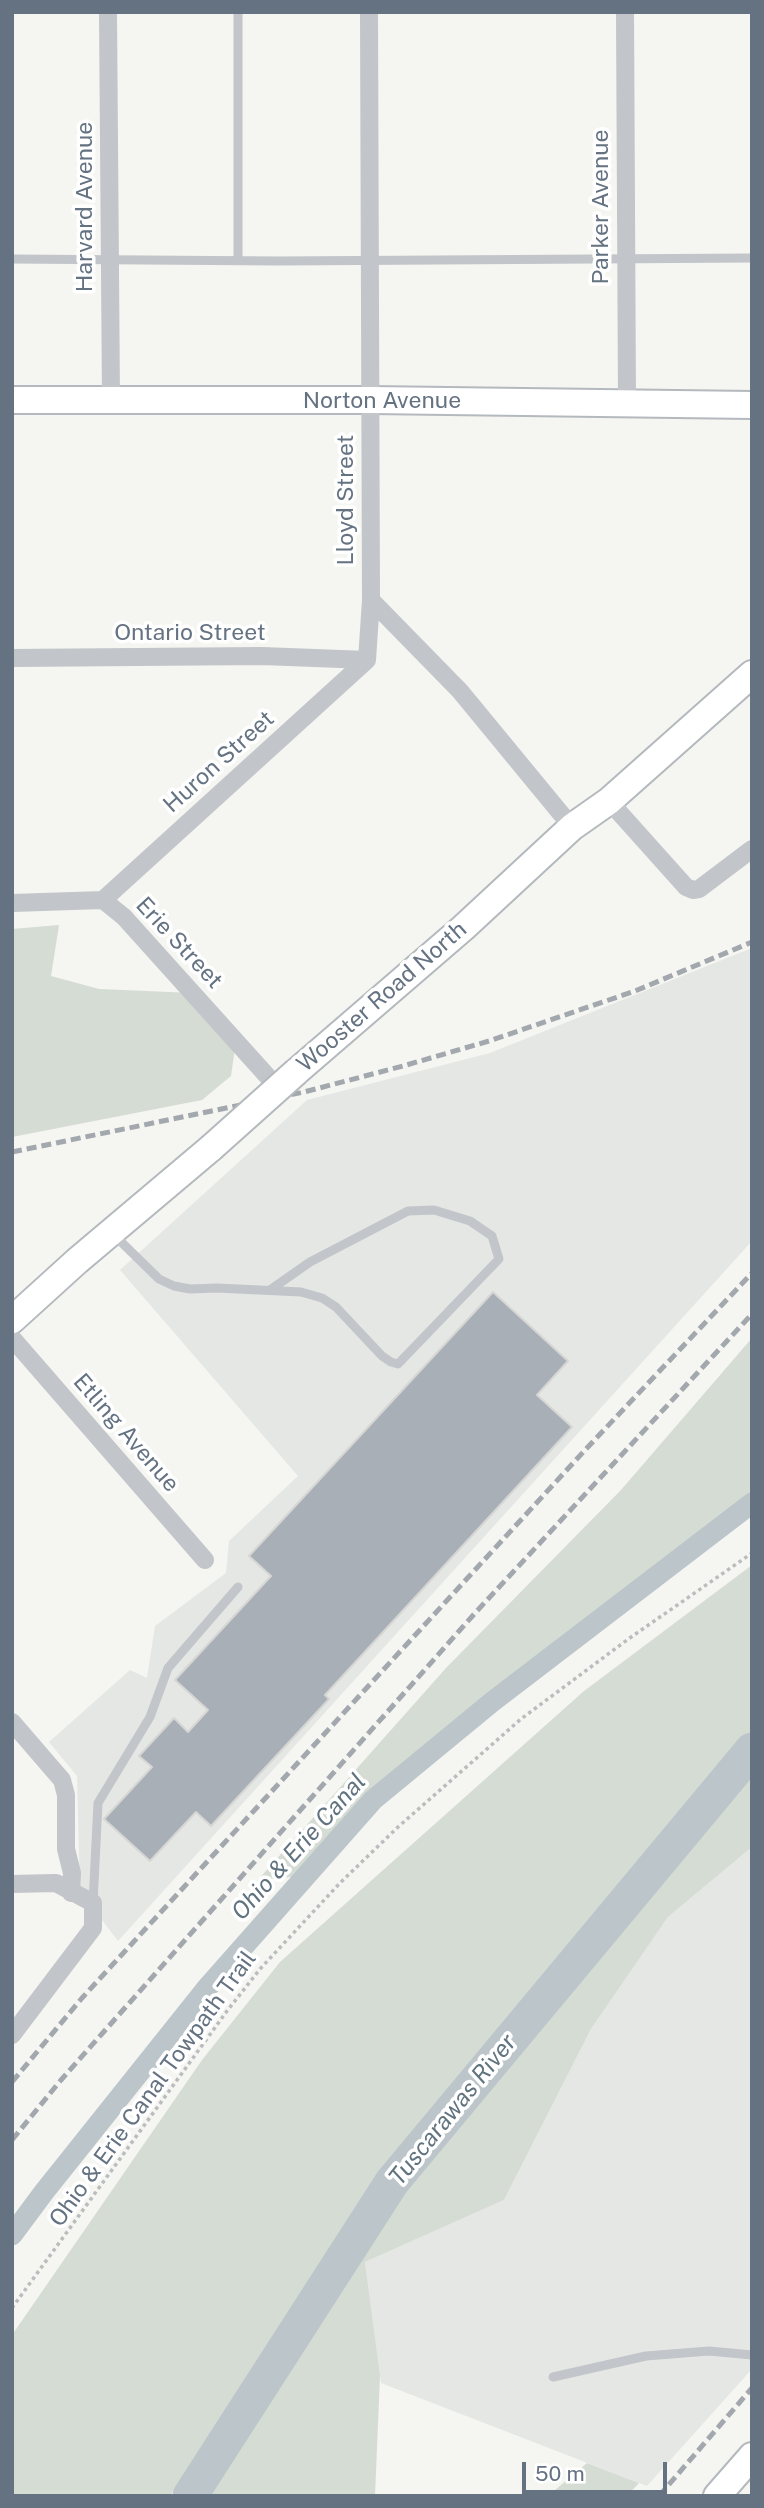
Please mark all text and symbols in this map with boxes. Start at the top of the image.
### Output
street label: Harvard Avenue [71,122,99,292]
street label: Parker Avenue [587,129,615,285]
street label: Norton Avenue [303,387,461,415]
street label: Lloyd Street [332,434,360,566]
street label: Ontario Street [114,619,266,647]
street label: Huron Street [158,705,280,819]
street label: Erie Street [130,892,228,994]
street label: Wooster Road North [292,916,472,1078]
street label: Etling Avenue [67,1368,185,1498]
water label: Ohio & Erie Canal [226,1768,372,1926]
street label: Ohio & Erie Canal Towpath Trail [44,1946,262,2232]
water label: Tuscarawas River [383,2029,523,2191]
scale bar [526,2448,671,2492]
text: 50 m [535,2461,585,2486]

